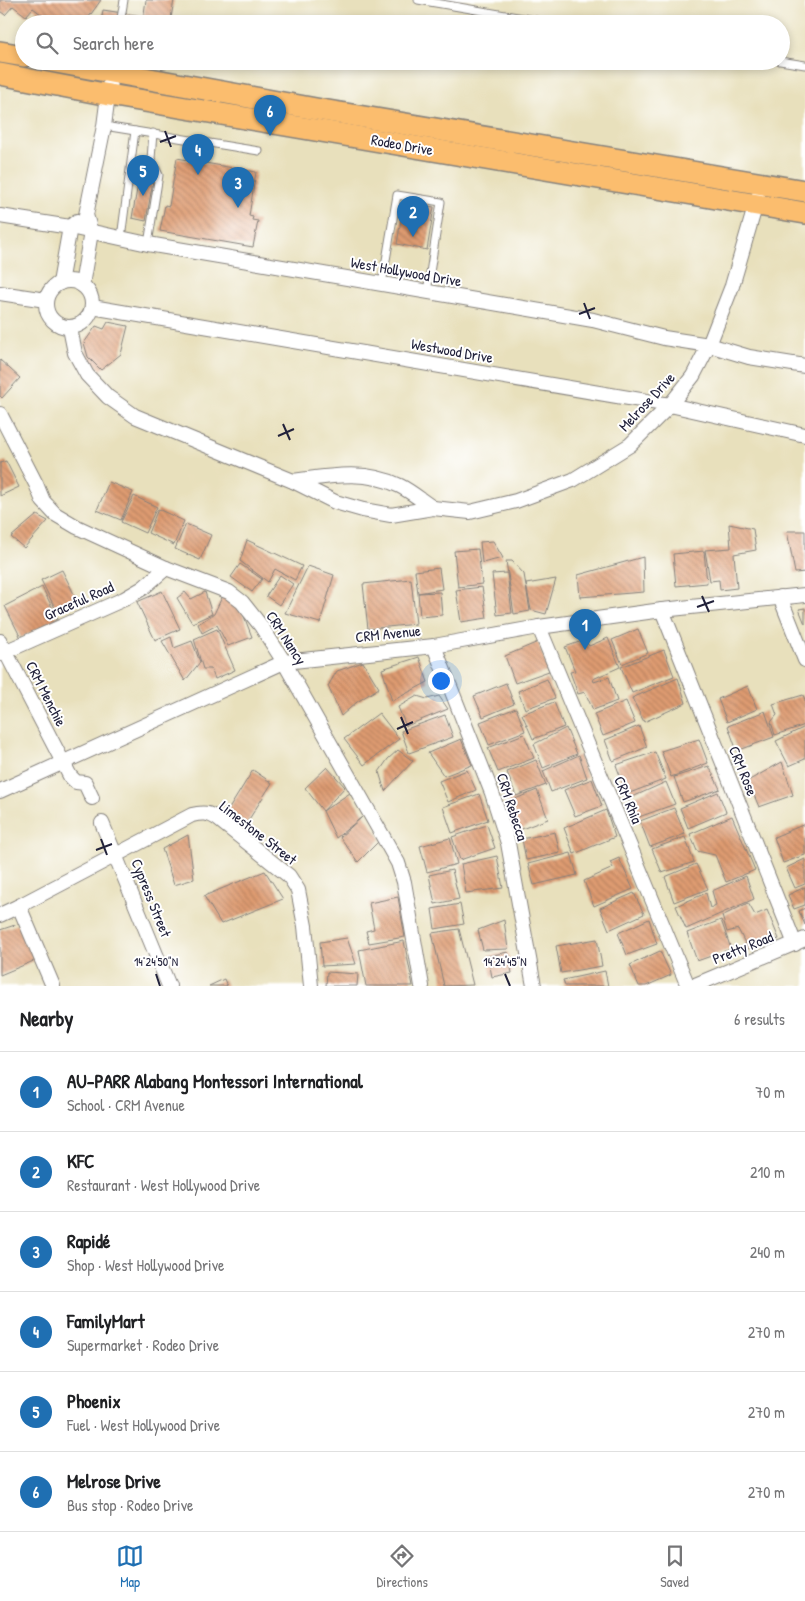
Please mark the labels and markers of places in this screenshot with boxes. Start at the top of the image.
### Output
pin: 6 [254,95,286,136]
pin: 4 [182,134,214,175]
pin: 5 [127,155,159,196]
pin: 3 [222,167,254,208]
pin: 2 [397,196,429,237]
pin: 1 [569,609,601,650]

